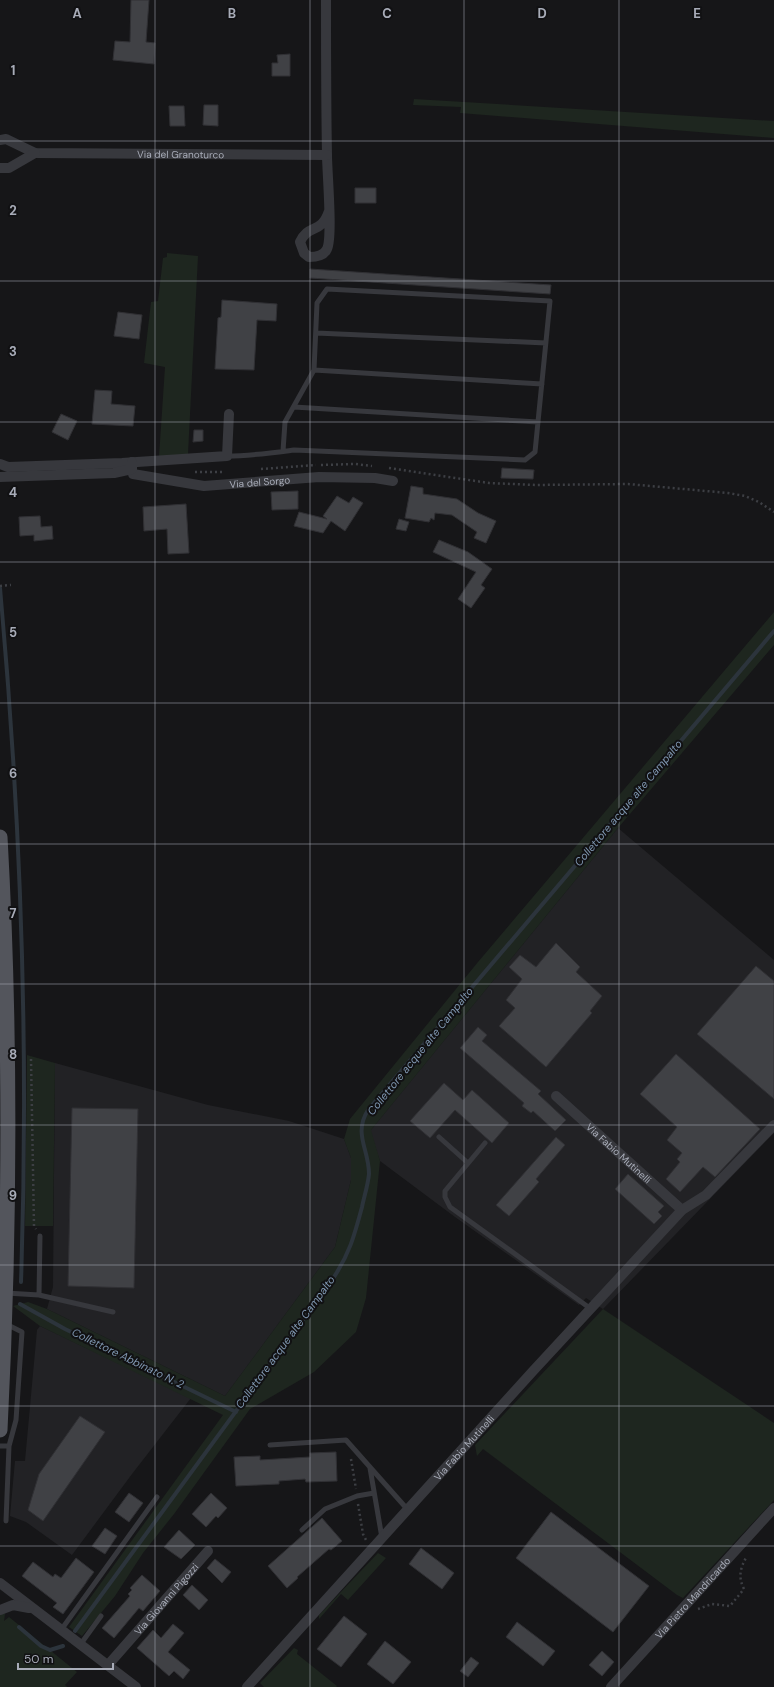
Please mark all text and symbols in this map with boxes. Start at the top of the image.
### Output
text: A [72,5,82,22]
text: B [228,5,236,22]
text: C [382,5,392,22]
text: D [537,5,547,22]
text: E [693,5,701,22]
text: 1 [11,62,15,79]
street label: Via del Granoturco [137,147,224,161]
text: 2 [9,202,17,219]
text: 3 [9,343,17,360]
street label: Via del Sorgo [229,473,291,490]
text: 4 [9,484,17,501]
text: 5 [9,624,17,641]
water label: Collettore acque alte Campalto [571,737,685,869]
text: 6 [9,765,17,782]
text: 7 [10,905,17,922]
water label: Collettore acque alte Campalto [364,984,476,1118]
text: 8 [9,1046,17,1063]
street label: Via Fabio Mutinelli [584,1120,654,1186]
text: 9 [9,1187,17,1204]
water label: Collettore acque alte Campalto [232,1273,338,1411]
water label: Collettore Abbinato N. 2 [70,1325,187,1391]
street label: Via Fabio Mutinelli [431,1412,497,1483]
street label: Via Pietro Mandricardo [652,1554,733,1641]
street label: Via Giovanni Pigozzi [131,1560,201,1637]
scale bar [18,1645,113,1671]
text: 50 m [24,1651,53,1667]

